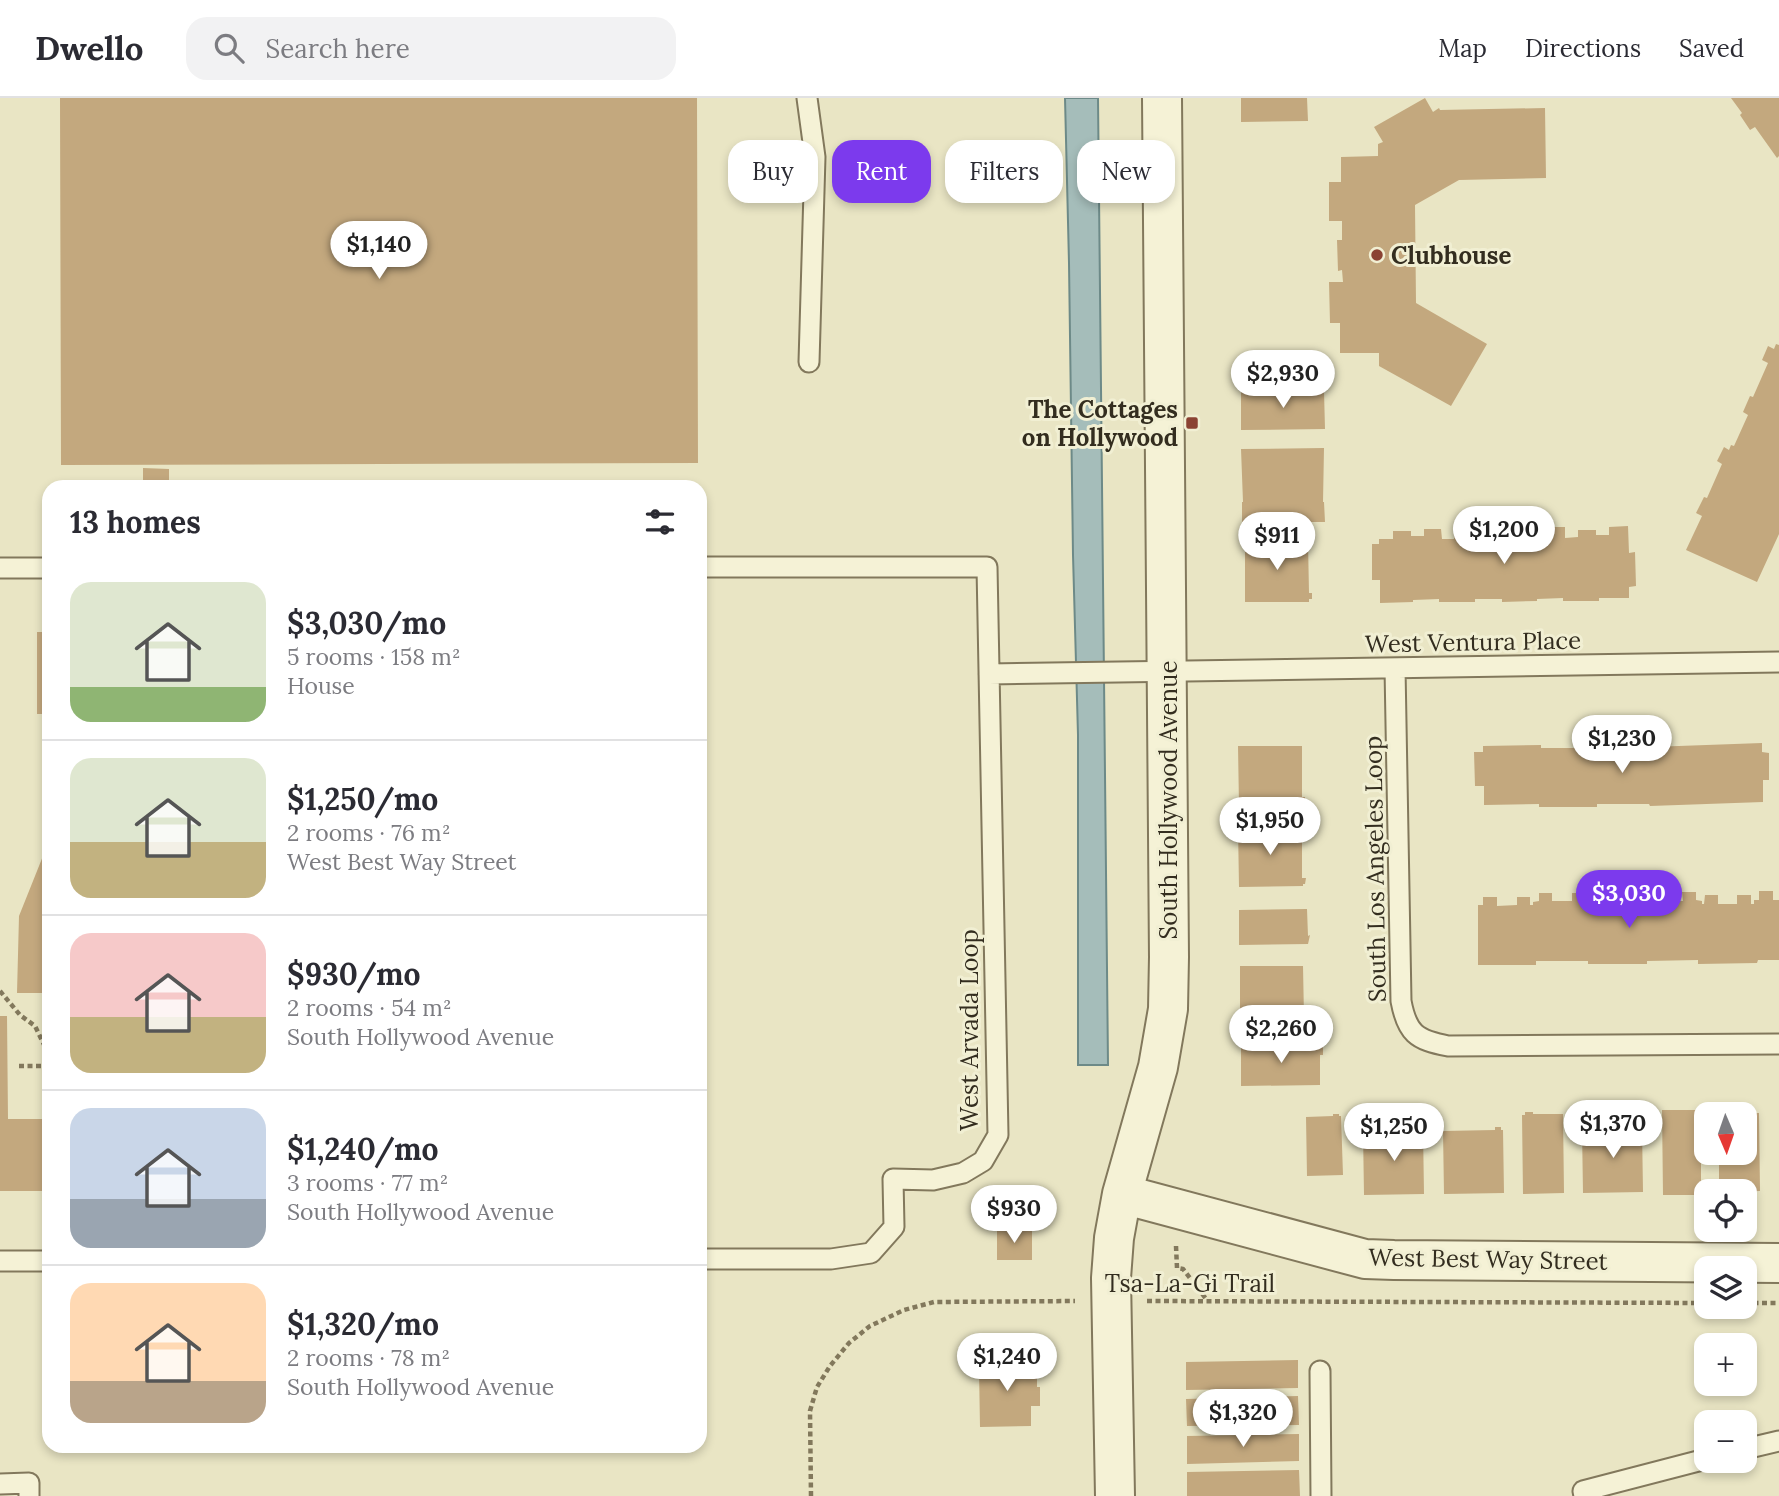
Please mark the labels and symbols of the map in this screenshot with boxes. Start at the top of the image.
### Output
pin: $1,140 [322,222,436,281]
place label: Clubhouse [1391,240,1511,271]
marker: Clubhouse [1369,247,1385,263]
pin: $2,930 [1226,350,1340,410]
place label: The Cottages on Hollywood [1022,394,1178,453]
marker: The Cottages on Hollywood [1184,415,1200,431]
pin: $1,200 [1447,506,1561,566]
pin: $911 [1236,512,1318,572]
street label: West Ventura Place [1365,625,1581,659]
street label: South Hollywood Avenue [1153,661,1184,939]
pin: $1,230 [1565,716,1679,775]
street label: South Los Angeles Loop [1357,736,1393,1002]
pin: $1,950 [1213,798,1327,857]
pin: $3,030 [1572,870,1686,930]
street label: West Arvada Loop [954,929,985,1131]
pin: $2,260 [1224,1006,1338,1065]
pin: $1,370 [1556,1100,1670,1160]
north arrow [1694,1102,1757,1166]
pin: $1,250 [1337,1104,1451,1163]
pin: $930 [973,1186,1055,1245]
street label: West Best Way Street [1368,1241,1609,1277]
street label: Tsa-La-Gi Trail [1105,1268,1275,1299]
pin: $1,240 [950,1334,1064,1393]
pin: $1,320 [1186,1390,1300,1449]

